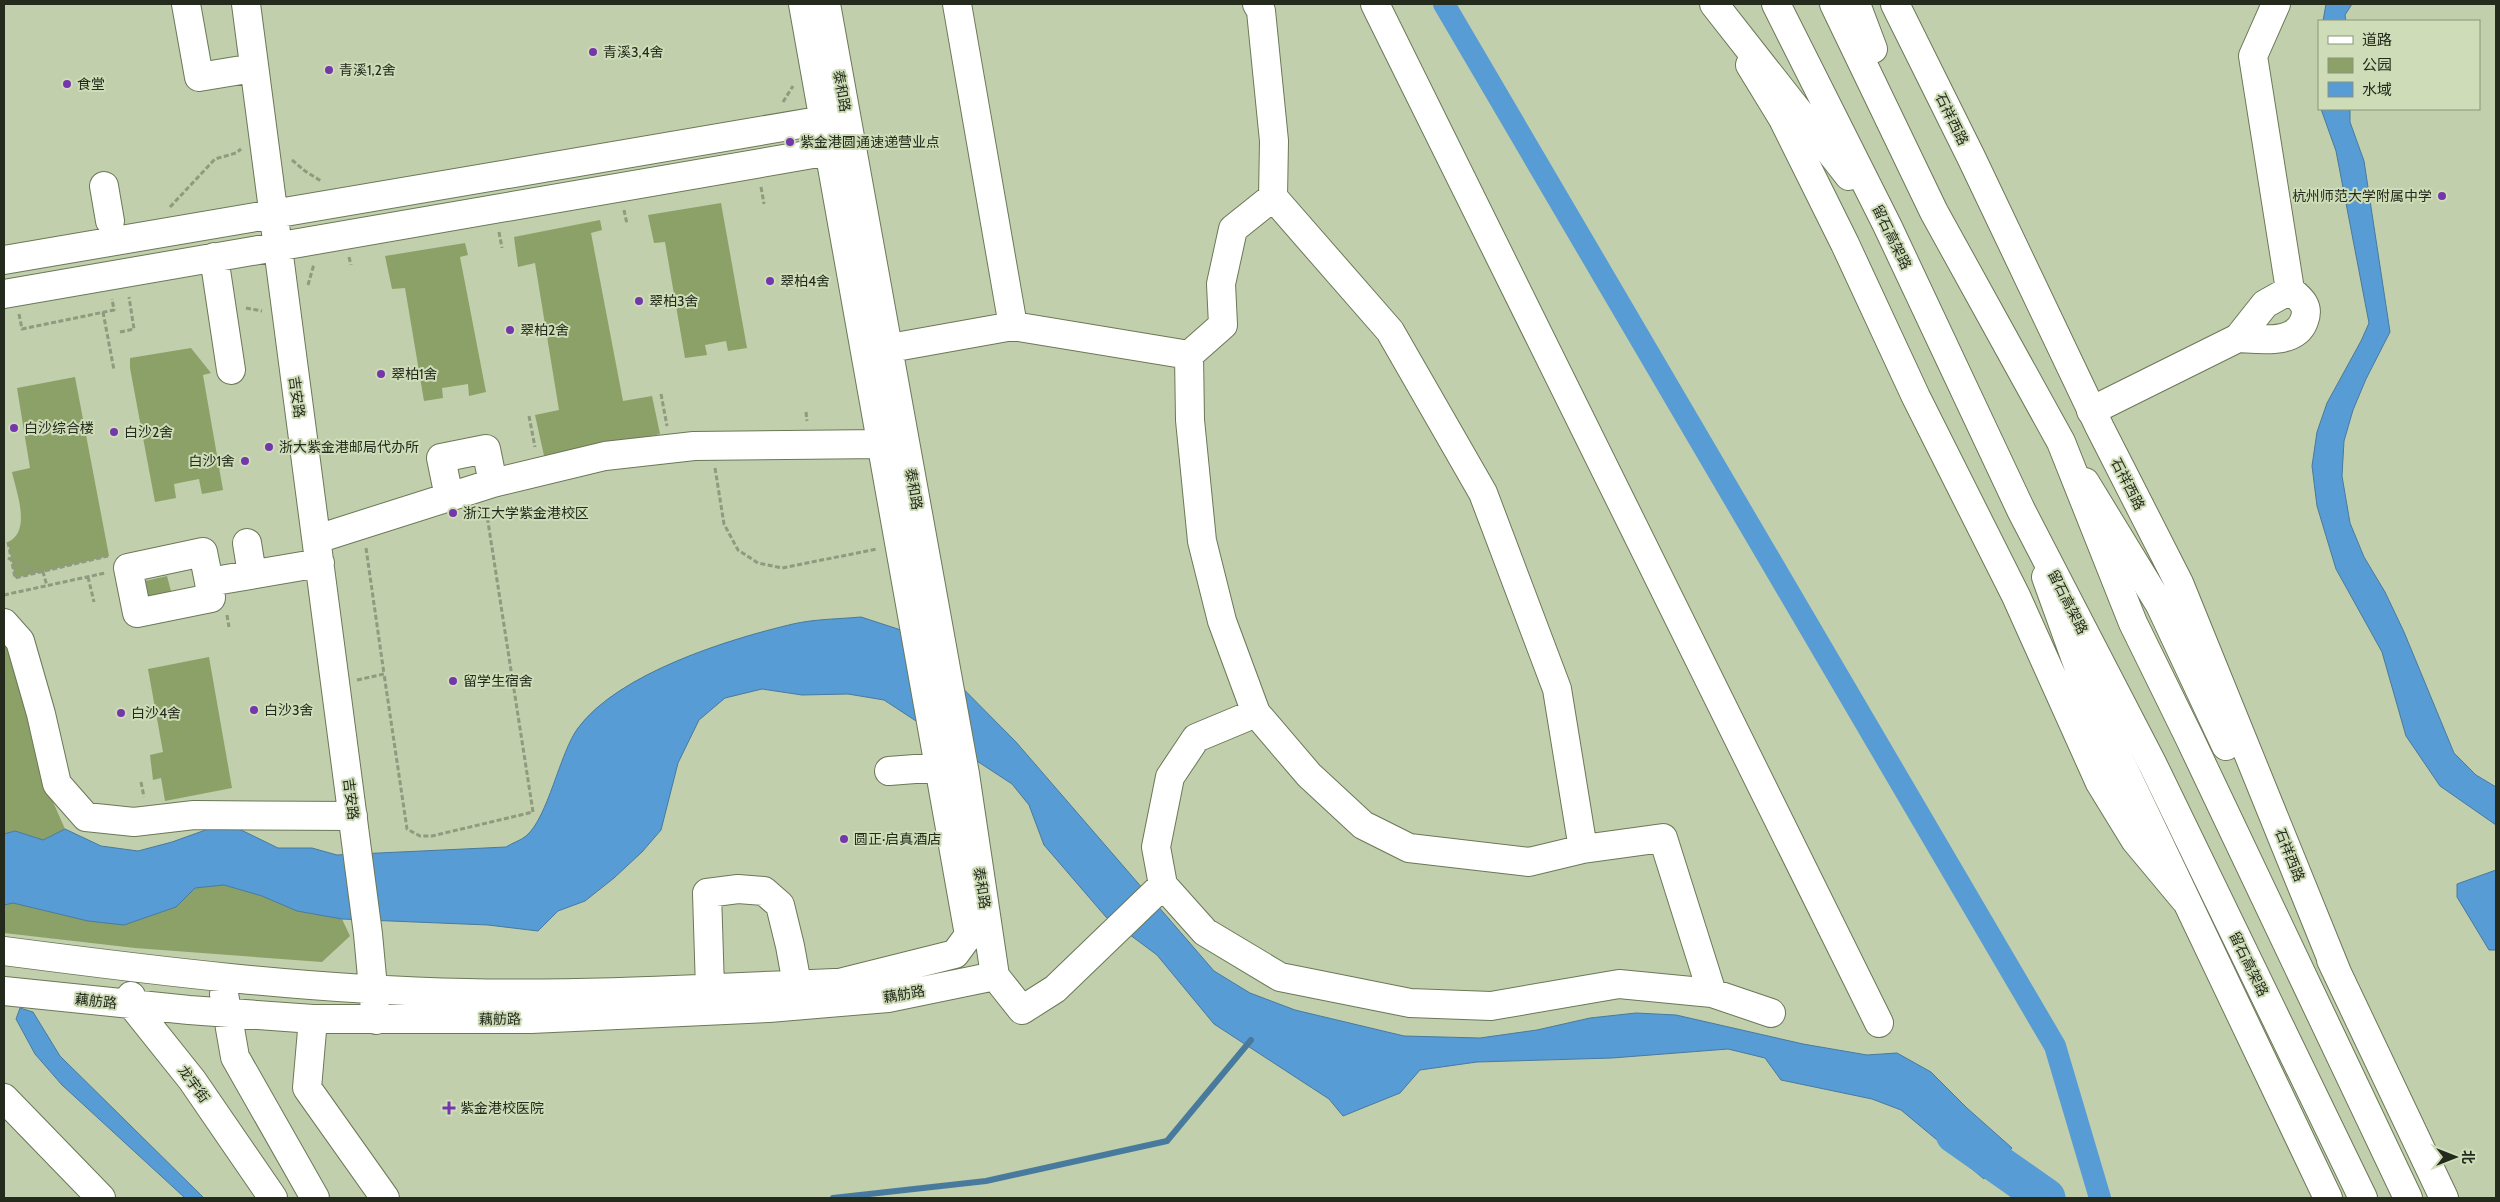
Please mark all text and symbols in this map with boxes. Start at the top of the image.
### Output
legend [2318,20,2480,110]
text: 道路 [2362,31,2392,49]
place label: 青溪3,4舍 [603,43,664,61]
marker: 青溪3,4舍 [587,46,599,58]
text: 公园 [2362,56,2392,74]
place label: 青溪1,2舍 [339,61,396,79]
marker: 青溪1,2舍 [323,64,335,76]
street label: 泰和路 [829,69,855,113]
place label: 食堂 [77,75,105,93]
marker: 食堂 [61,78,73,90]
text: 水域 [2362,81,2392,99]
street label: 石祥西路 [1932,90,1972,148]
place label: 紫金港圆通速递营业点 [800,133,940,151]
marker: 紫金港圆通速递营业点 [784,136,796,148]
place label: 杭州师范大学附属中学 [2292,187,2432,205]
marker: 杭州师范大学附属中学 [2436,190,2448,202]
street label: 留石高架路 [1869,202,1915,272]
place label: 翠柏4舍 [780,272,830,290]
marker: 翠柏4舍 [764,275,776,287]
place label: 翠柏3舍 [649,292,699,310]
marker: 翠柏3舍 [633,295,645,307]
place label: 翠柏2舍 [520,321,569,339]
marker: 翠柏2舍 [504,324,516,336]
place label: 翠柏1舍 [391,365,438,383]
marker: 翠柏1舍 [375,368,387,380]
street label: 吉安路 [285,375,309,419]
place label: 白沙综合楼 [24,419,94,437]
marker: 白沙综合楼 [8,422,20,434]
place label: 白沙2舍 [124,423,173,441]
marker: 白沙2舍 [108,426,120,438]
place label: 浙大紫金港邮局代办所 [279,438,419,456]
marker: 浙大紫金港邮局代办所 [263,441,275,453]
place label: 白沙1舍 [188,452,235,470]
marker: 白沙1舍 [239,455,251,467]
street label: 石祥西路 [2107,455,2149,513]
street label: 泰和路 [901,467,927,511]
place label: 浙江大学紫金港校区 [463,504,589,522]
marker: 浙江大学紫金港校区 [447,507,459,519]
street label: 留石高架路 [2044,567,2092,637]
place label: 留学生宿舍 [463,672,533,690]
marker: 留学生宿舍 [447,675,459,687]
place label: 白沙3舍 [264,701,314,719]
place label: 白沙4舍 [131,704,181,722]
marker: 白沙3舍 [248,704,260,716]
marker: 白沙4舍 [115,707,127,719]
street label: 吉安路 [340,777,362,821]
street label: 石祥西路 [2271,826,2309,884]
place label: 圆正·启真酒店 [854,830,941,848]
marker: 圆正·启真酒店 [838,833,850,845]
street label: 泰和路 [970,866,994,910]
street label: 留石高架路 [2226,929,2272,999]
street label: 藕舫路 [882,981,926,1007]
street label: 藕舫路 [74,990,118,1012]
street label: 藕舫路 [479,1010,521,1028]
street label: 龙宇街 [174,1062,214,1106]
place label: 紫金港校医院 [460,1099,544,1117]
marker: 紫金港校医院 [442,1101,456,1115]
north arrow [2430,1132,2480,1182]
text: 北 [2459,1150,2477,1164]

